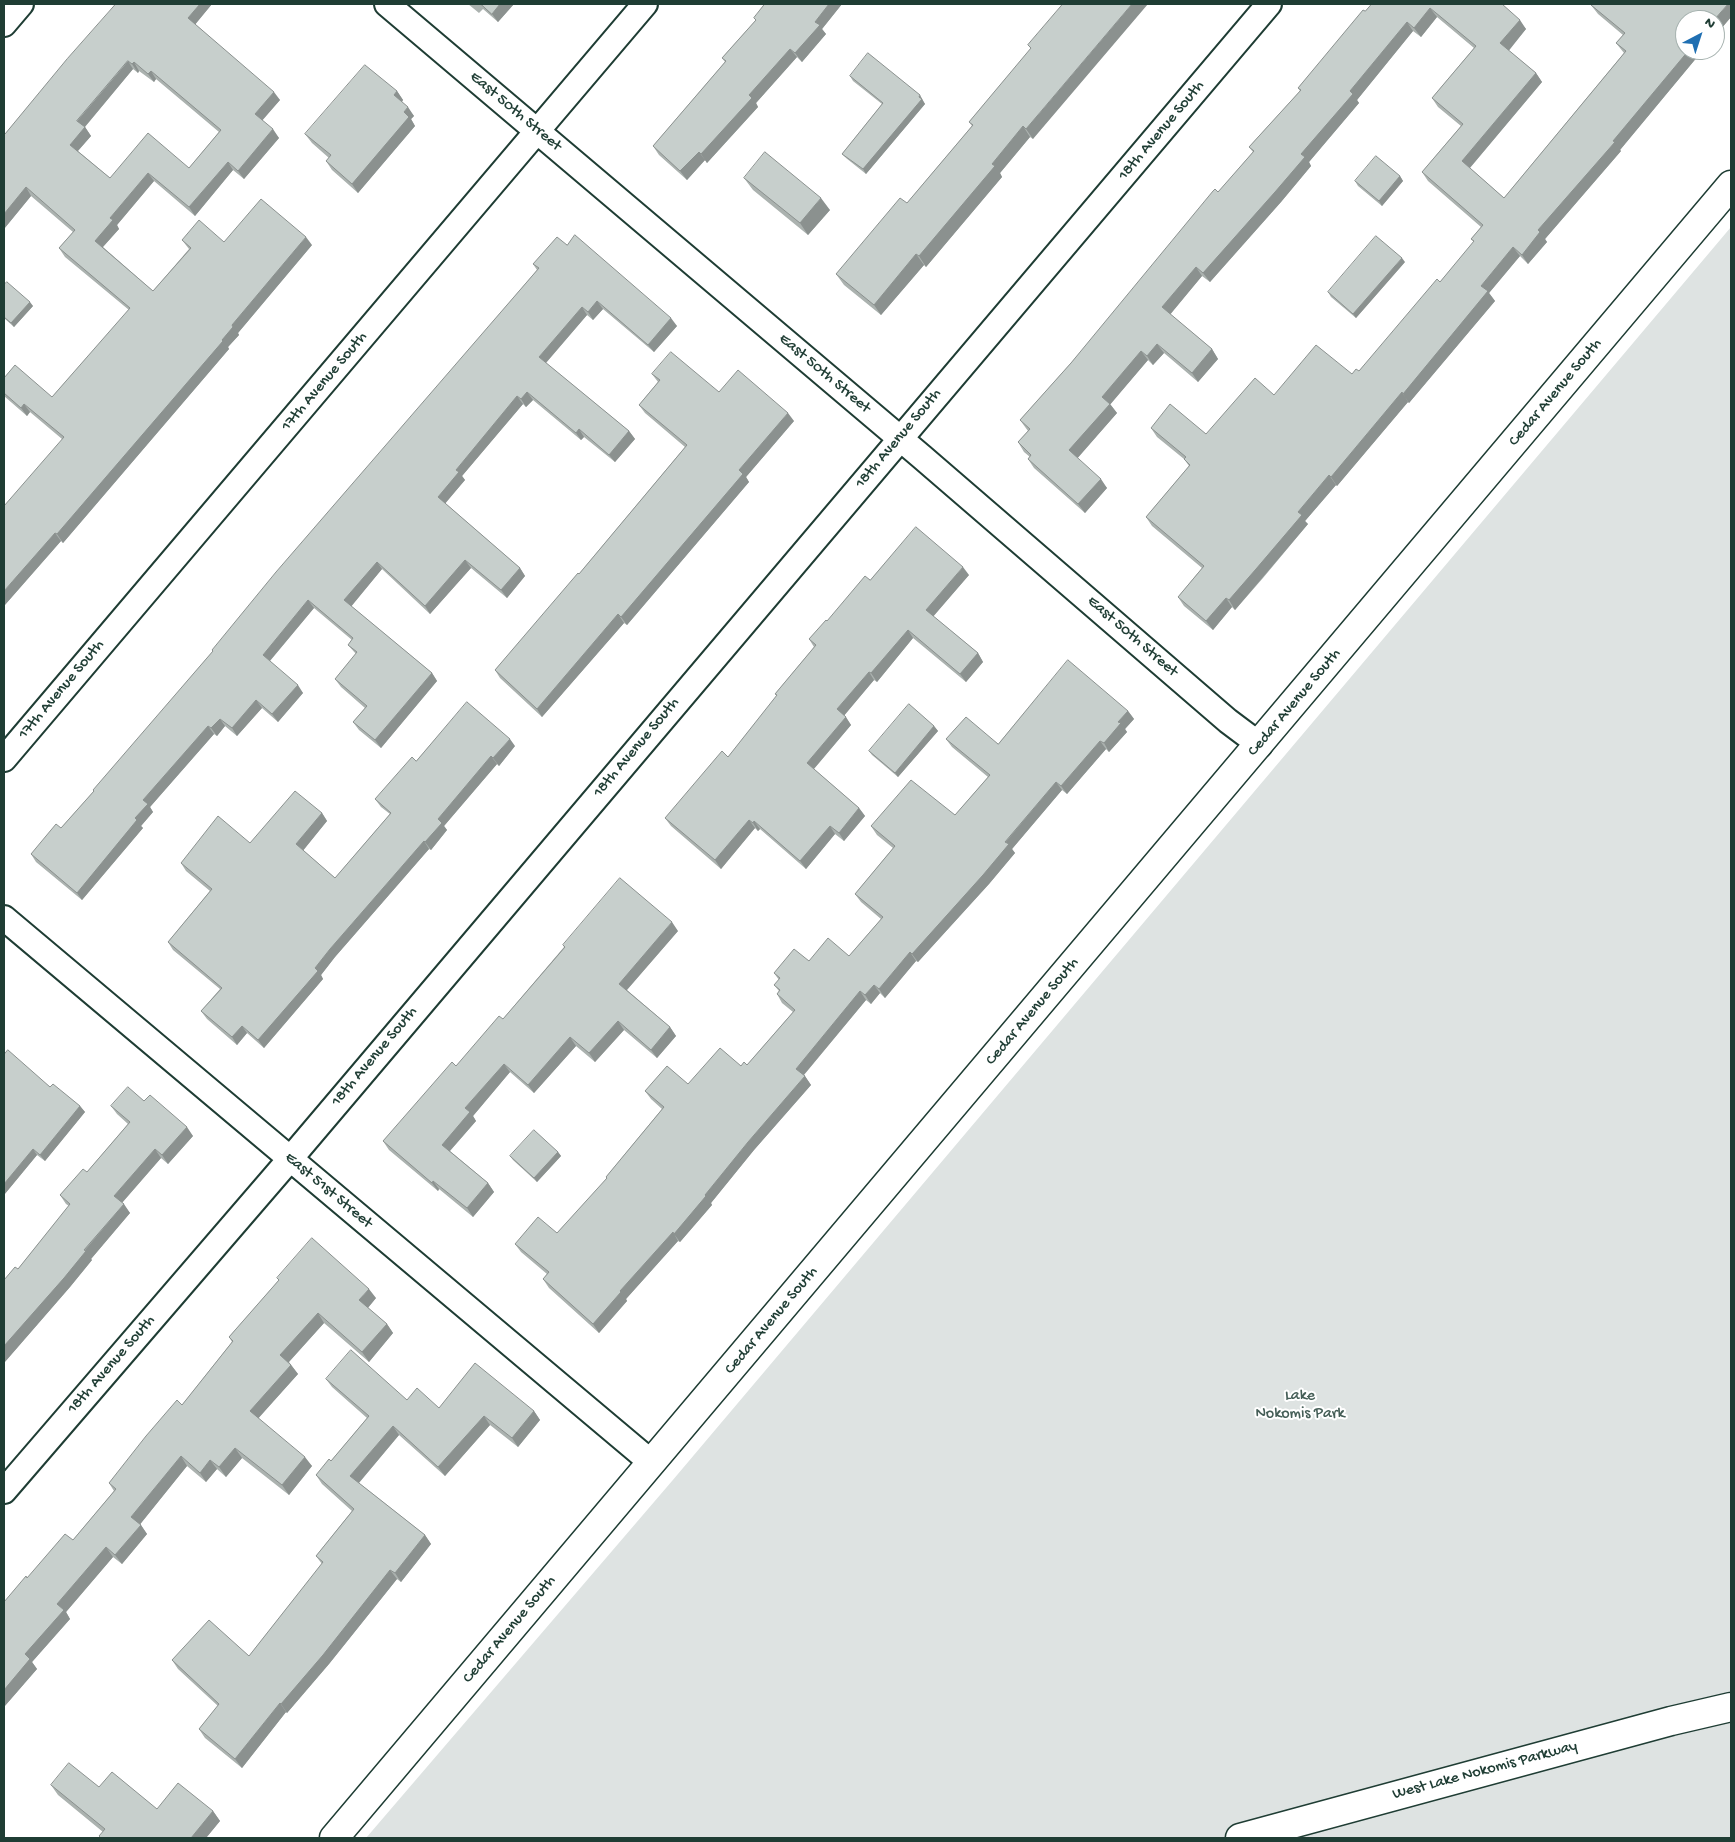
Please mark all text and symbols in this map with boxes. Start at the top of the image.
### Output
north arrow [1675,10,1725,60]
text: N [1700,14,1718,33]
street label: East 50th Street [465,68,565,156]
street label: 18th Avenue South [1115,77,1209,185]
street label: 17th Avenue South [278,328,372,436]
street label: East 50th Street [774,330,874,418]
street label: Cedar Avenue South [1505,335,1607,451]
street label: 18th Avenue South [852,385,946,493]
street label: East 50th Street [1083,592,1181,682]
street label: 17th Avenue South [15,636,109,744]
street label: Cedar Avenue South [1244,645,1346,761]
street label: 18th Avenue South [590,694,684,802]
street label: Cedar Avenue South [982,954,1084,1070]
street label: 18th Avenue South [328,1003,422,1111]
street label: East 51st Street [280,1149,376,1233]
street label: Cedar Avenue South [721,1263,823,1379]
street label: 18th Avenue South [64,1312,160,1418]
park label: Lake Nokomis Park [1255,1387,1345,1425]
street label: Cedar Avenue South [459,1572,561,1688]
street label: West Lake Nokomis Parkway [1391,1737,1579,1805]

